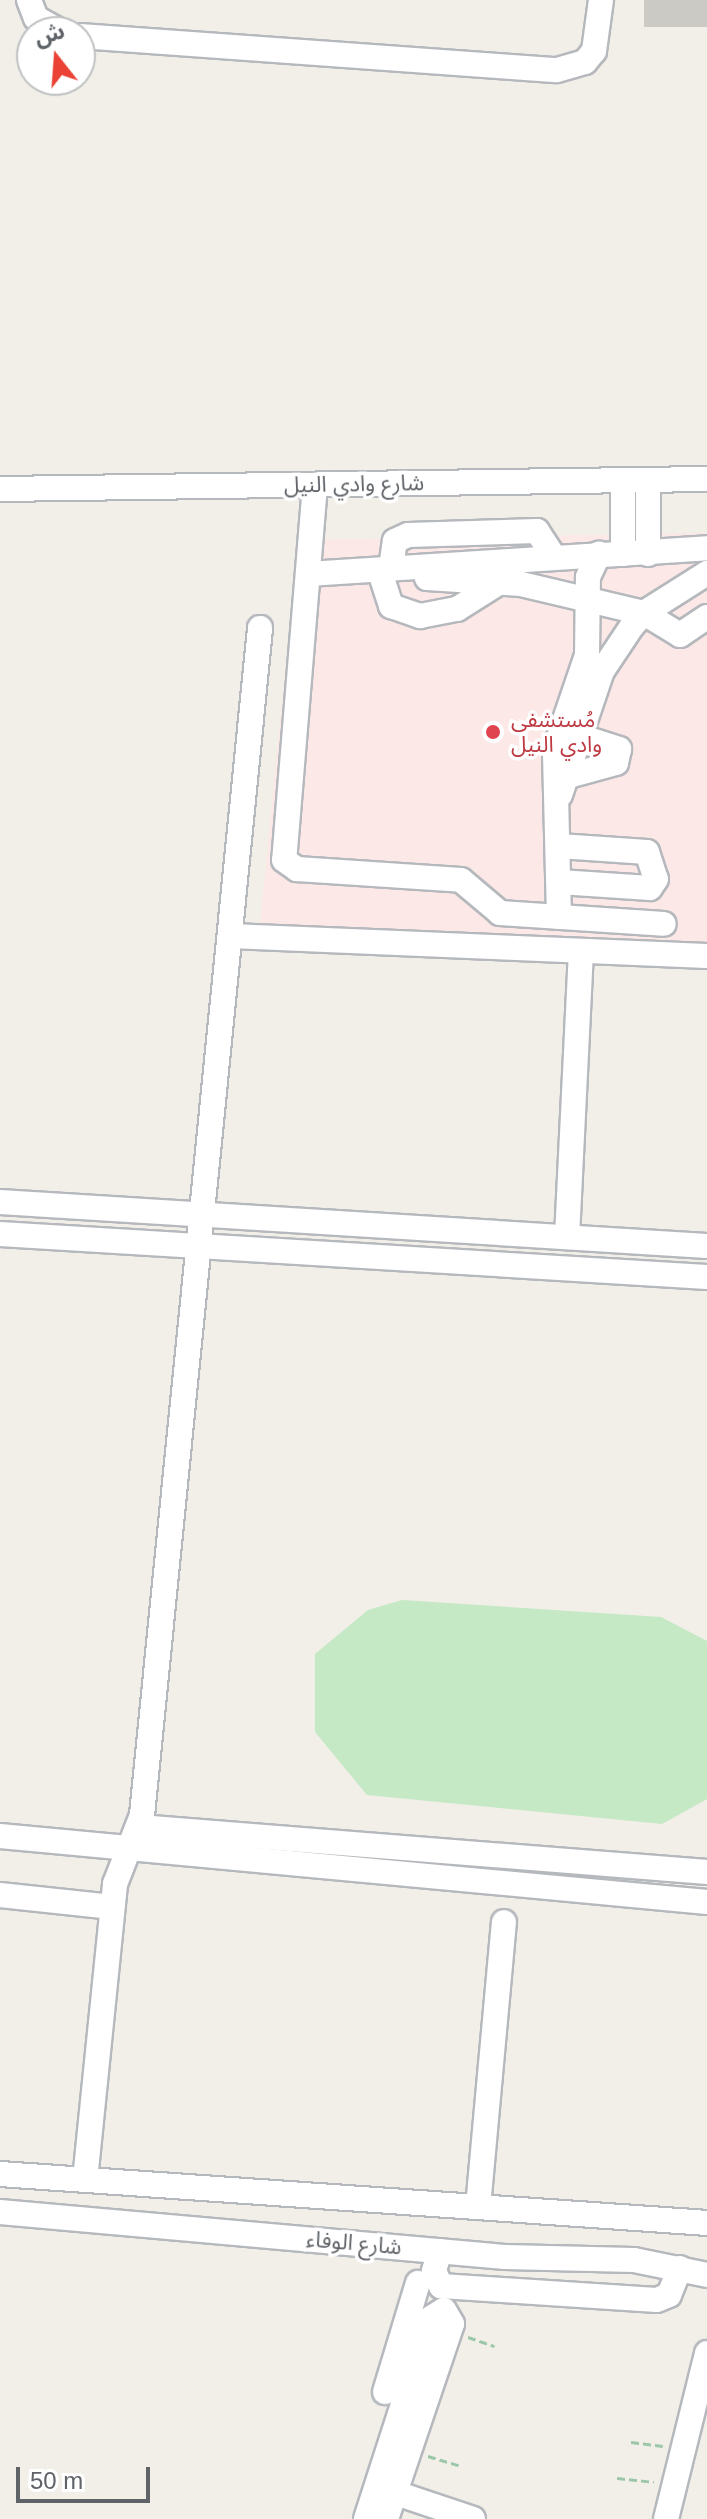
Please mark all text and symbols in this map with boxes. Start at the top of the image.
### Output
north arrow [16,16,96,96]
text: ش [31,18,67,51]
street label: شارع وادي النيل [284,470,424,498]
place label: مُستشفى وادي النيل [511,706,602,758]
marker: مُستشفى وادي النيل [482,721,504,743]
street label: شارع الوفاء [305,2226,403,2260]
scale bar [20,2451,154,2501]
text: 50 m [30,2467,83,2494]

